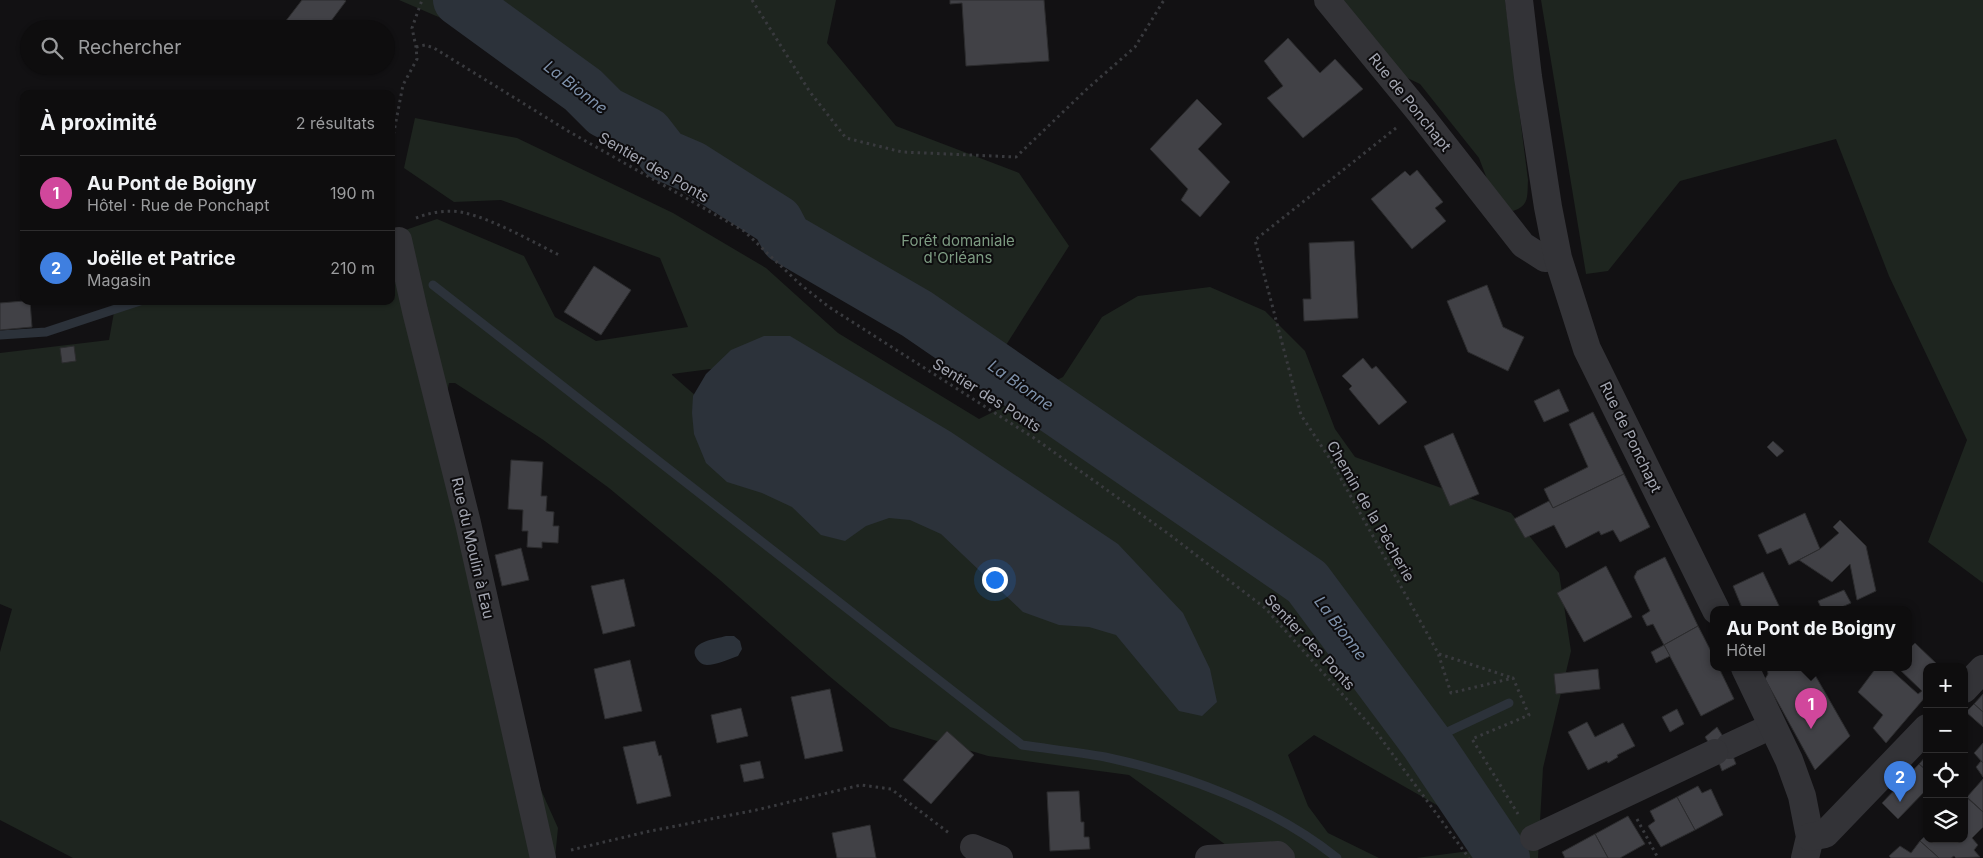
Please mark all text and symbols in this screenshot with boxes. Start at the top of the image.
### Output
search box [20,20,395,75]
icon: search [38,34,66,62]
text: Rechercher [78,36,181,59]
street label: Rue de Ponchapt [1365,49,1455,155]
water label: La Bionne [540,56,612,118]
text: À proximité [40,110,157,135]
text: 2 résultats [296,113,375,133]
street label: Sentier des Ponts [595,128,713,206]
text: Au Pont de Boigny [87,172,257,195]
text: 1 [53,183,59,203]
text: 190 m [330,183,375,203]
text: Hôtel · Rue de Ponchapt [87,195,269,215]
park label: Forêt domaniale d'Orléans [901,231,1015,267]
text: Joëlle et Patrice [87,247,236,270]
text: 2 [51,258,61,278]
text: 210 m [330,258,375,278]
text: Magasin [87,270,151,290]
street label: Sentier des Ponts [929,354,1045,436]
water label: La Bionne [984,355,1058,415]
street label: Rue de Ponchapt [1596,378,1666,496]
street label: Chemin de la Pêcherie [1323,437,1419,585]
street label: Rue du Moulin à Eau [447,475,499,621]
your location [982,567,1008,593]
street label: Sentier des Ponts [1261,590,1359,694]
water label: La Bionne [1310,592,1372,664]
popup [1710,606,1912,671]
text: Au Pont de Boigny [1726,617,1896,640]
text: Hôtel [1726,640,1766,660]
map controls [1923,663,1968,843]
button: + [1923,663,1968,708]
pin: 1 [1795,688,1827,729]
button: − [1923,708,1968,753]
button: locate [1923,753,1968,798]
pin: 2 [1884,761,1916,802]
button: layers [1923,798,1968,843]

